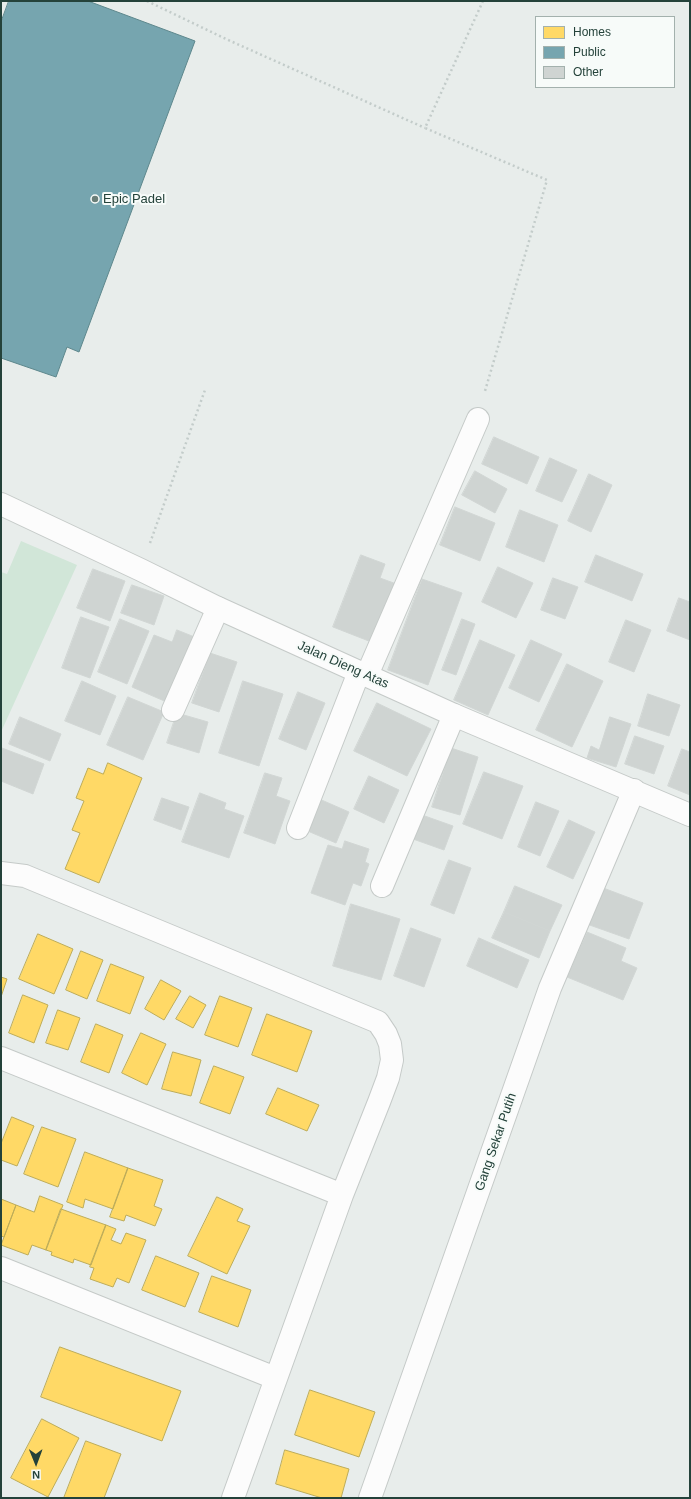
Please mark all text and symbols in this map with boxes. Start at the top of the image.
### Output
legend [535,16,675,88]
text: Homes [573,25,611,39]
text: Public [573,45,606,59]
text: Other [573,65,603,79]
place label: Epic Padel [103,191,165,207]
marker: Epic Padel [90,194,100,204]
street label: Jalan Dieng Atas [295,638,391,692]
street label: Gang Sekar Putih [472,1091,520,1193]
north arrow [16,1443,56,1483]
text: N [32,1469,40,1481]

